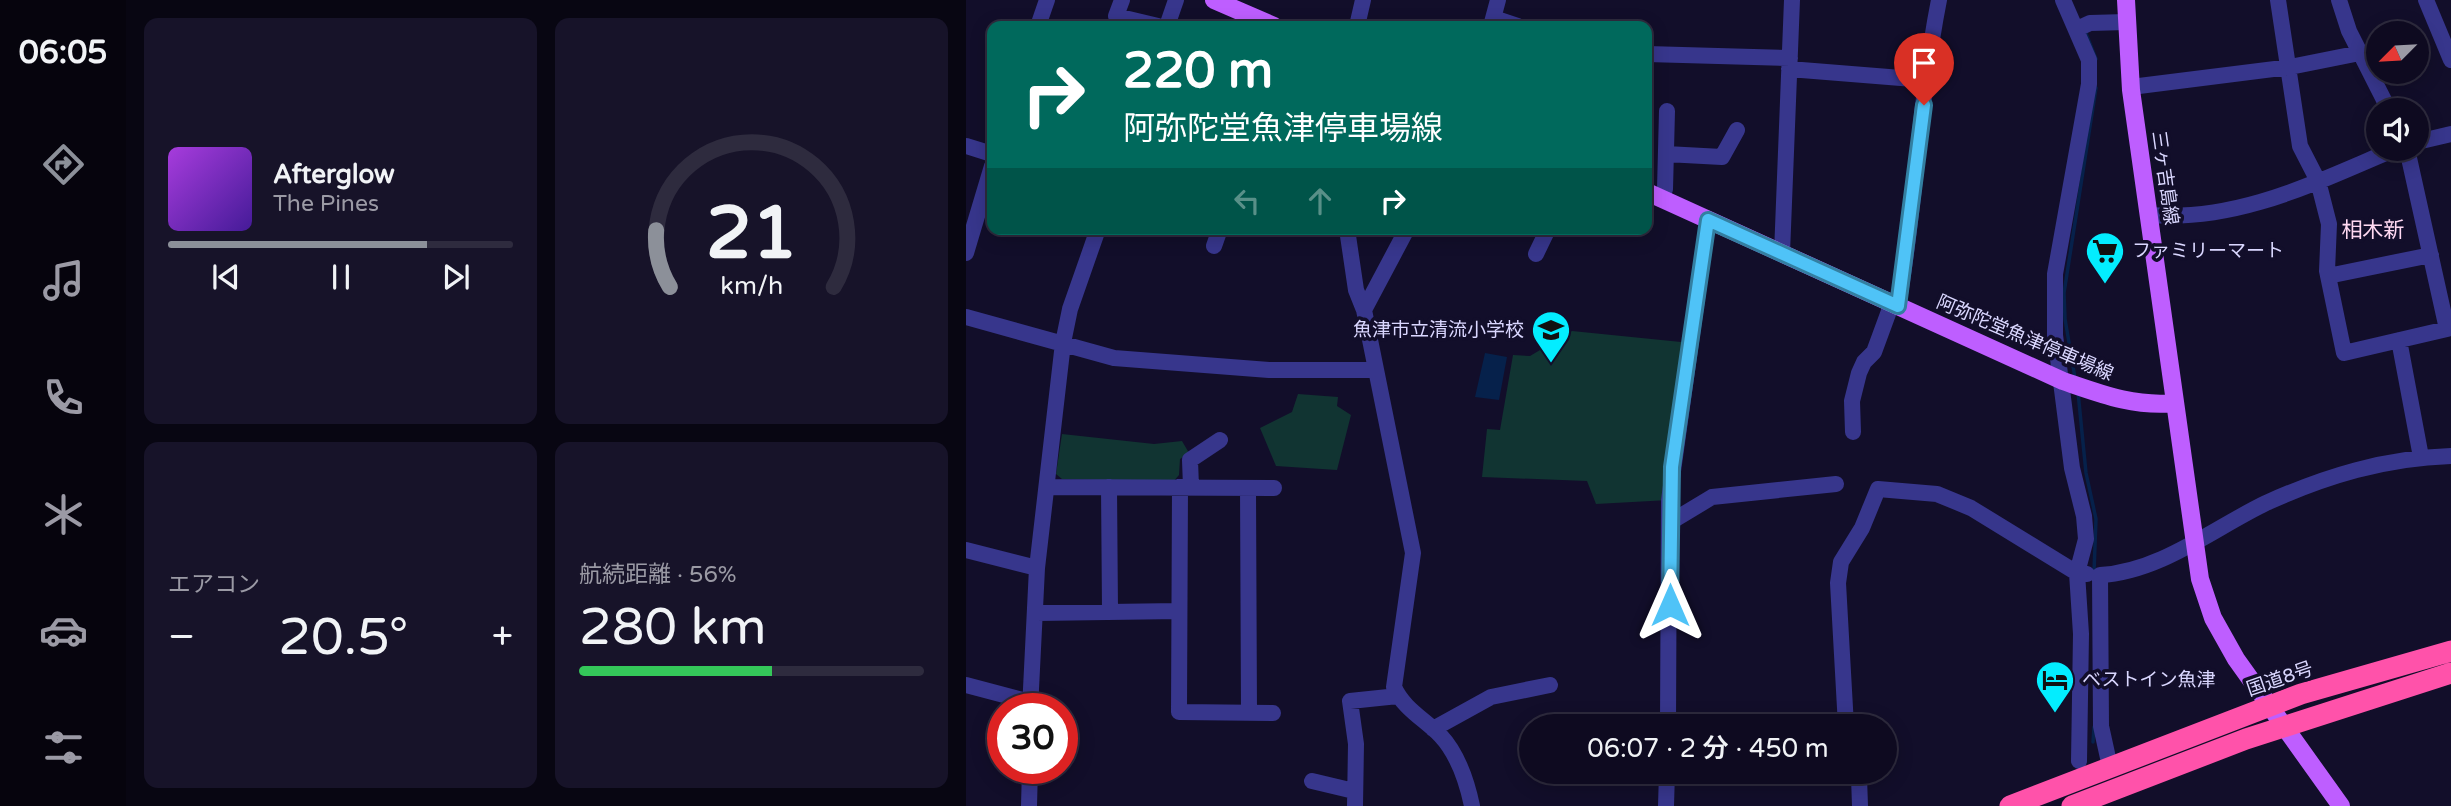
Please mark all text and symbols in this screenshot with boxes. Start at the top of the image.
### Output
north arrow [2366,21,2429,84]
map controls [2366,21,2429,161]
pin [1894,33,1954,105]
text: 06:05 [19,34,107,72]
text: 220 m [1123,42,1273,101]
icon: arrive [1905,44,1943,82]
icon: right [1008,49,1099,140]
button: sound [2366,98,2429,161]
text: 阿弥陀堂魚津停車場線 [1123,110,1443,148]
street label: 三ヶ吉島線 [2147,129,2183,227]
icon: directions [39,140,88,189]
text: Afterglow [273,159,395,190]
icon: left [1228,182,1266,220]
icon: ahead [1301,182,1339,220]
icon: right [1374,182,1412,220]
text: The Pines [273,190,379,218]
text: 21 [706,191,797,279]
district label: 相木新 [2342,218,2405,243]
supermarket icon: ファミリーマート [2084,230,2126,285]
place label: ファミリーマート [2132,240,2284,262]
icon: music [39,256,88,305]
icon: previous [207,258,245,296]
icon: pause [322,258,360,296]
icon: next [437,258,475,296]
text: km/h [720,271,783,301]
street label: 阿弥陀堂魚津停車場線 [1933,291,2117,385]
school or university icon: 魚津市立清流小学校 [1530,309,1572,364]
place label: 魚津市立清流小学校 [1353,319,1524,341]
icon: phone [39,373,88,422]
icon: climate [39,490,88,539]
text: 航続距離 · 56% [579,561,737,589]
position arrow [1633,568,1707,642]
text: エアコン [168,571,260,599]
text: 280 km [579,596,767,659]
icon: car [39,606,88,655]
text: 20.5° [278,606,408,669]
text: − [168,614,195,660]
text: + [492,614,513,660]
street label: 国道8号 [2244,657,2316,701]
hotel icon: ベストイン魚津 [2034,659,2076,714]
place label: ベストイン魚津 [2082,669,2215,691]
speed limit sign: 30 [987,693,1078,784]
icon: filters [39,723,88,772]
text: 06:07 · 2 分 · 450 m [1587,733,1829,764]

